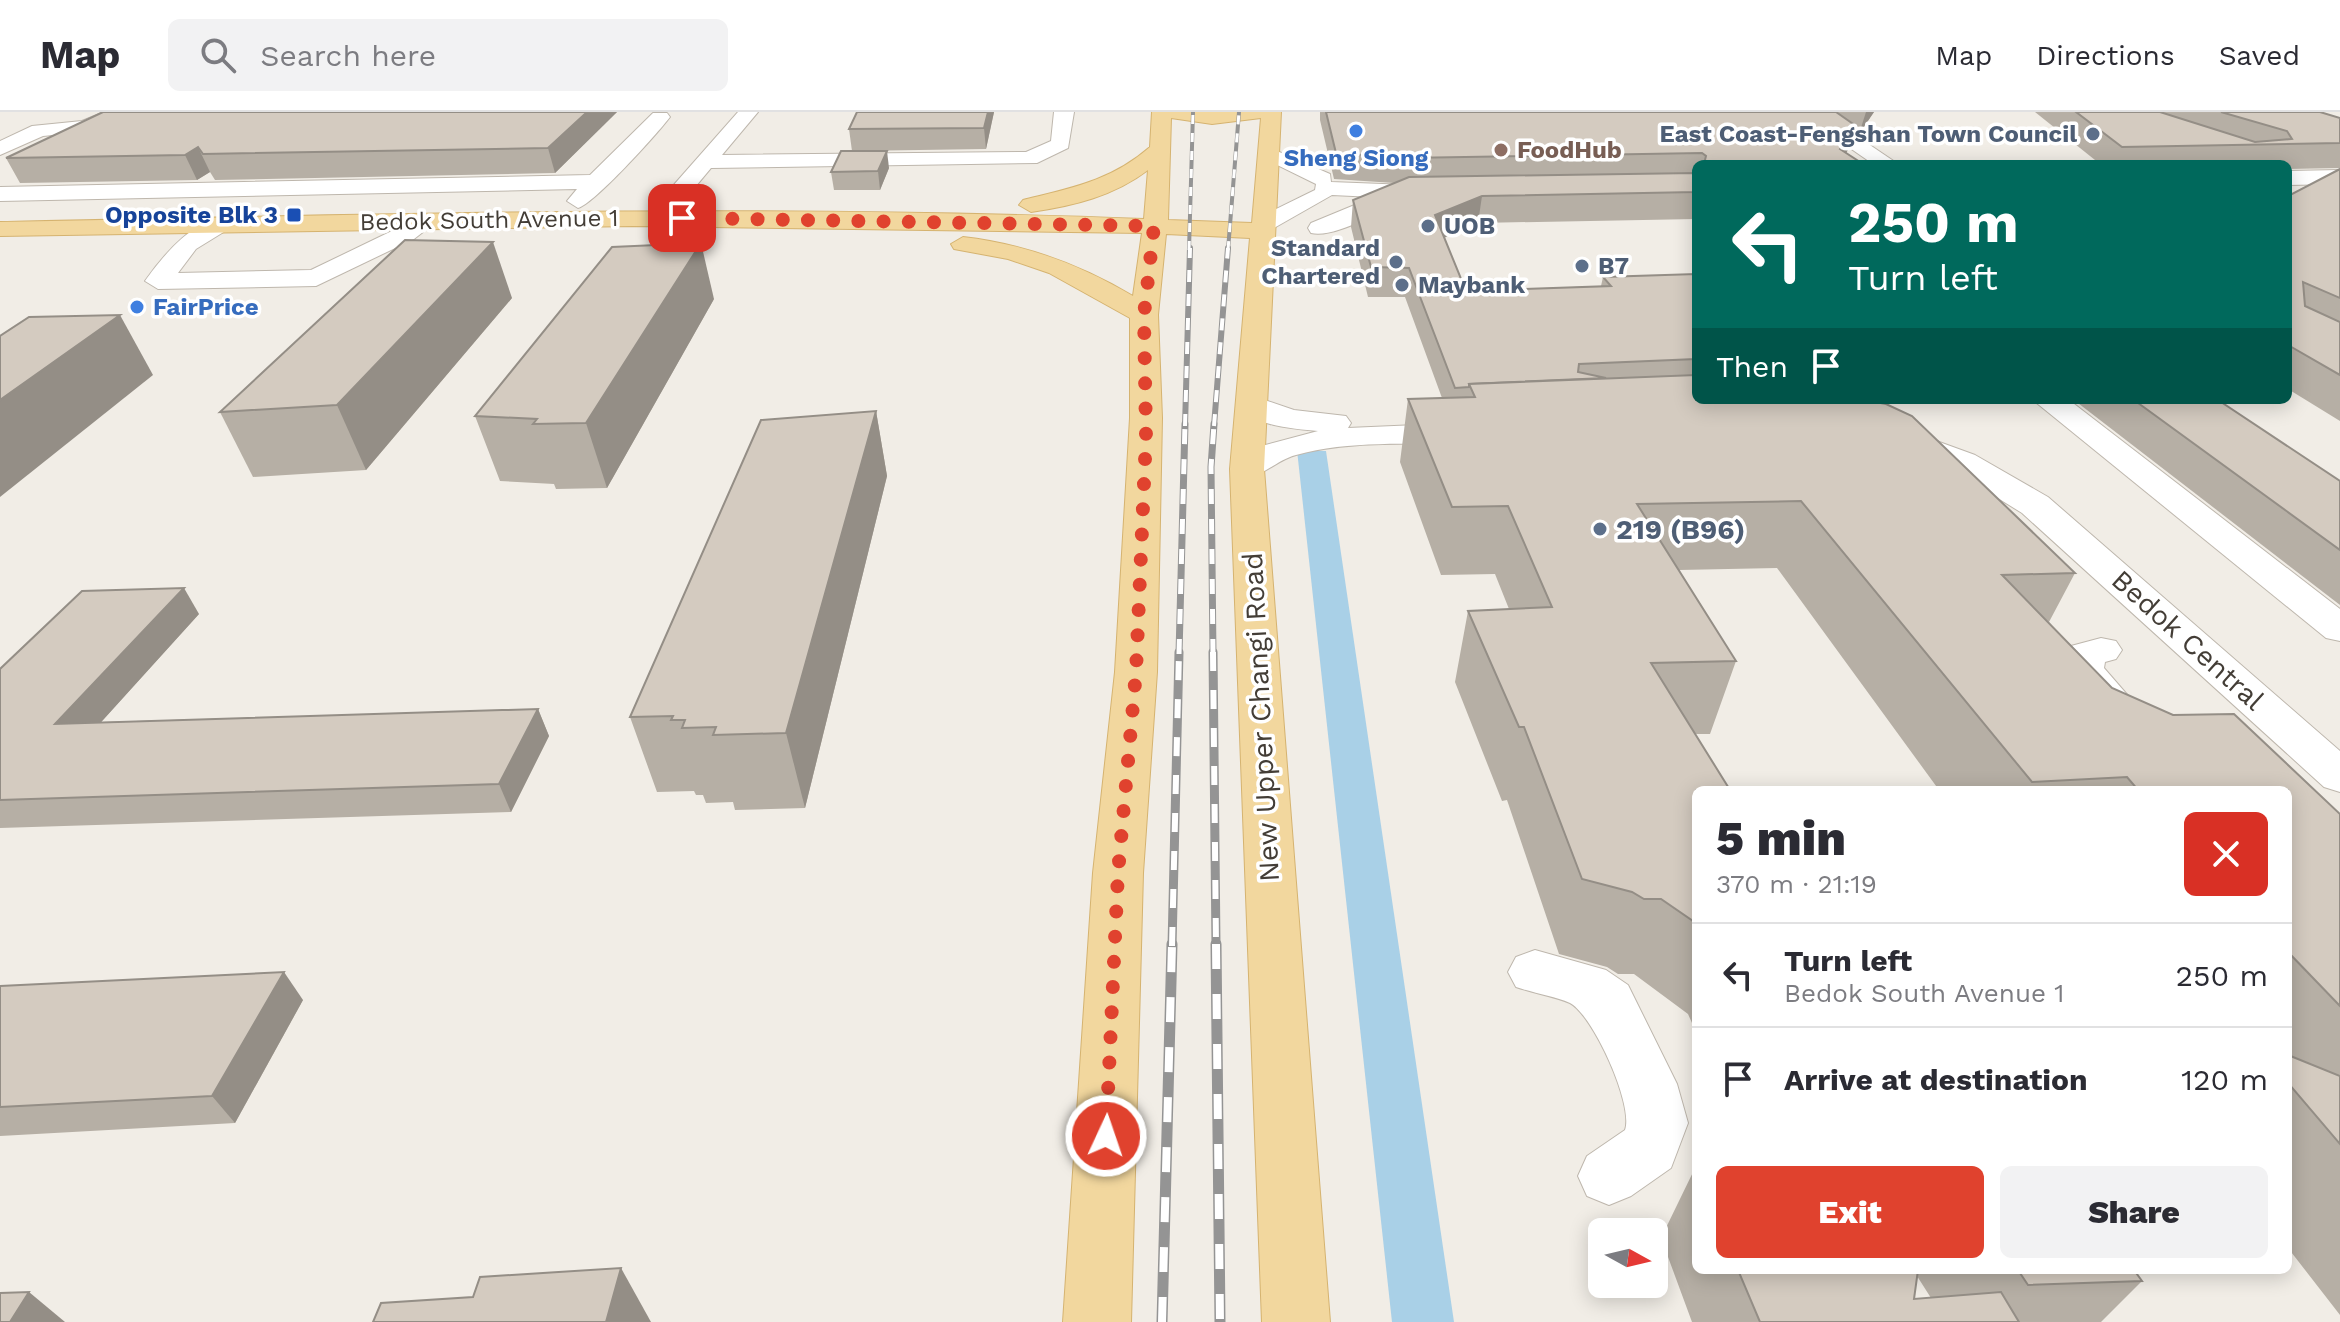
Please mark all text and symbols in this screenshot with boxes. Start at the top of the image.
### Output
search box [168,19,728,91]
text: Map [40,33,120,77]
icon: search [196,33,240,77]
text: Search here [260,38,436,73]
text: Map [1935,39,1992,72]
text: Directions [2036,39,2175,72]
text: Saved [2219,39,2300,72]
place label: East Coast-Fengshan Town Council [1660,120,2077,148]
marker: Sheng Siong [1347,122,1365,140]
marker: East Coast-Fengshan Town Council [2084,125,2102,143]
place label: FoodHub [1517,136,1622,164]
marker: FoodHub [1492,141,1510,159]
place label: Sheng Siong [1284,144,1429,172]
pin [648,184,716,252]
text: 250 m [1848,190,2019,256]
icon: left [1716,192,1820,296]
icon: arrive [660,196,704,240]
place label: Opposite Blk 3 [105,201,278,229]
street label: Bedok South Avenue 1 [359,204,619,236]
marker: Opposite Blk 3 [285,206,303,224]
place label: UOB [1444,212,1495,240]
marker: UOB [1419,217,1437,235]
place label: Standard Chartered [1261,234,1380,290]
place label: B7 [1598,252,1629,280]
marker: Standard Chartered [1387,253,1405,271]
marker: B7 [1573,257,1591,275]
text: Turn left [1848,257,1998,299]
place label: Maybank [1418,271,1525,299]
marker: Maybank [1393,276,1411,294]
place label: FairPrice [153,293,259,321]
marker: FairPrice [128,298,146,316]
icon: arrive [1804,344,1848,388]
text: Then [1716,349,1788,384]
place label: 219 (B96) [1616,513,1745,546]
marker: 219 (B96) [1591,520,1609,538]
street label: New Upper Changi Road [1236,551,1286,883]
street label: Bedok Central [2105,563,2271,717]
text: 5 min [1716,810,1846,867]
button: close [2184,812,2268,896]
text: 370 m · 21:19 [1716,869,1877,899]
text: Turn left [1784,943,1912,978]
icon: left [1716,953,1760,997]
text: 250 m [2176,958,2268,993]
text: Bedok South Avenue 1 [1784,978,2065,1008]
icon: arrive [1716,1057,1760,1101]
text: Arrive at destination [1784,1062,2088,1097]
text: 120 m [2181,1062,2268,1097]
position arrow [1064,1094,1148,1178]
button: Exit [1716,1166,1984,1258]
button: Share [2000,1166,2268,1258]
north arrow [1588,1218,1668,1298]
map controls [1588,1218,1668,1298]

